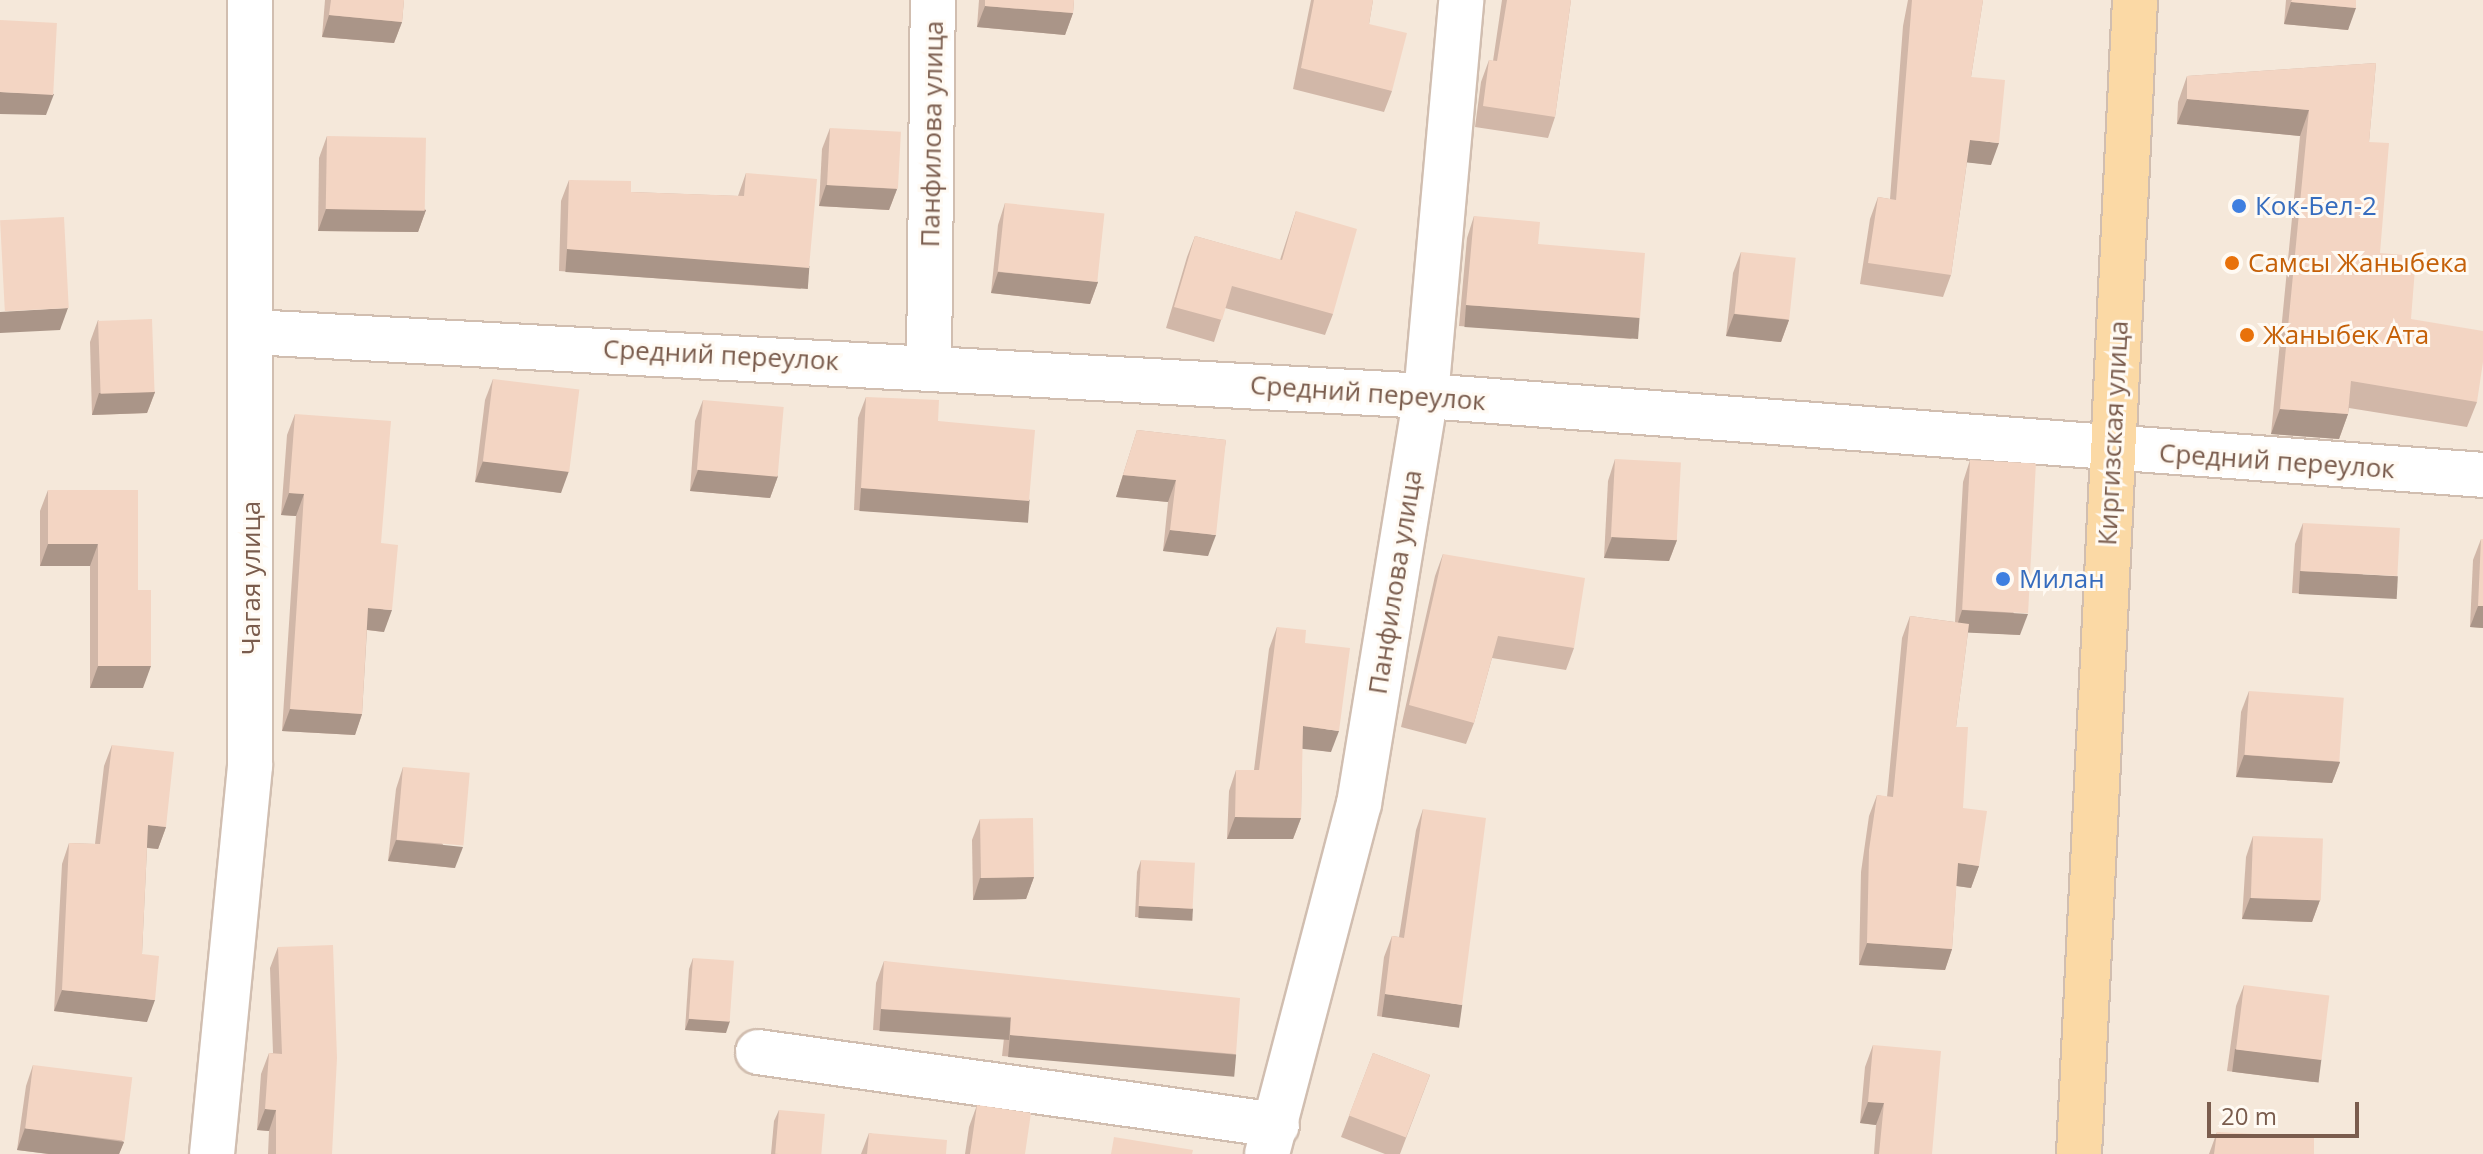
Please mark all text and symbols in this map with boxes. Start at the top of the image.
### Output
street label: Панфилова улица [914,20,950,248]
place label: Кок-Бел-2 [2255,190,2377,222]
marker: Кок-Бел-2 [2230,197,2248,215]
place label: Самсы Жаныбека [2248,247,2468,279]
marker: Самсы Жаныбека [2223,254,2241,272]
place label: Жаныбек Ата [2263,319,2429,351]
street label: Киргизская улица [2092,320,2134,546]
marker: Жаныбек Ата [2238,326,2256,344]
street label: Средний переулок [602,333,840,377]
street label: Средний переулок [1249,369,1487,417]
street label: Средний переулок [2158,437,2396,485]
street label: Панфилова улица [1362,468,1428,696]
street label: Чагая улица [235,501,267,655]
place label: Милан [2019,563,2105,595]
marker: Милан [1994,570,2012,588]
scale bar [2211,1086,2363,1136]
text: 20 m [2221,1099,2277,1132]

